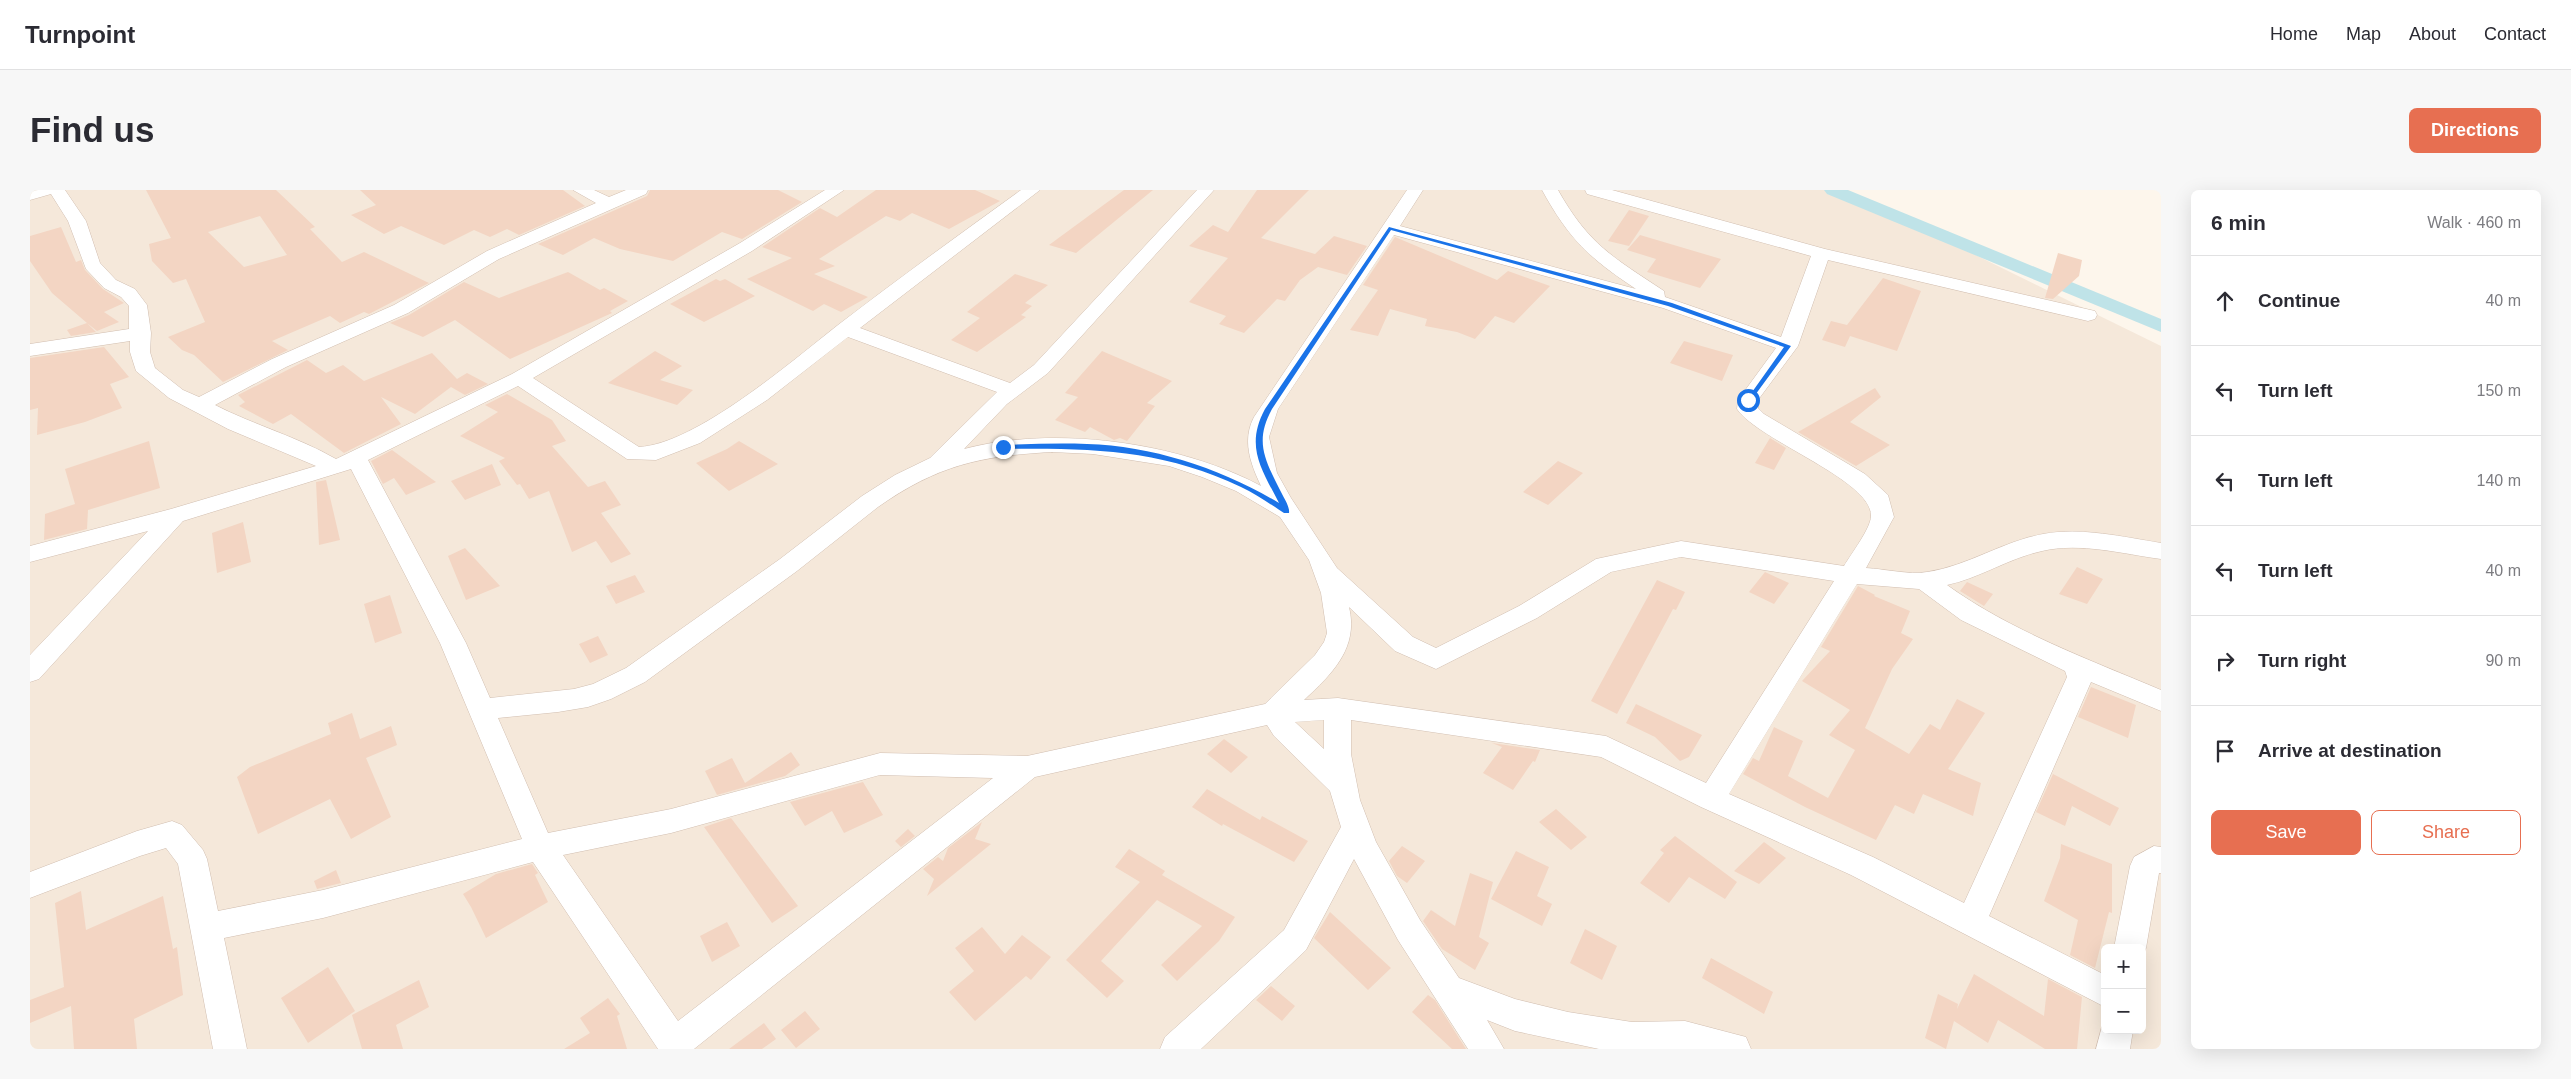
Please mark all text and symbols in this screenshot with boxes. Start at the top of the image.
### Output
text: Turnpoint [25,21,135,48]
text: Home [2270,24,2318,44]
text: Map [2346,24,2381,44]
text: About [2409,24,2456,44]
text: Contact [2484,24,2546,44]
button: Directions [2409,108,2541,153]
text: Find us [30,110,154,149]
text: 6 min [2211,211,2266,234]
text: Walk · 460 m [2427,214,2521,231]
icon: ahead [2211,287,2239,315]
text: Continue [2258,290,2340,311]
text: 40 m [2485,292,2521,309]
icon: left [2211,377,2239,405]
text: Turn left [2258,380,2333,401]
text: 150 m [2477,382,2521,399]
route start [1737,389,1760,412]
route end [992,436,1015,459]
icon: left [2211,467,2239,495]
text: Turn left [2258,470,2333,491]
text: 140 m [2477,472,2521,489]
icon: left [2211,557,2239,585]
text: Turn left [2258,560,2333,581]
text: 40 m [2485,562,2521,579]
icon: right [2211,647,2239,675]
text: Turn right [2258,650,2346,671]
text: 90 m [2485,652,2521,669]
icon: arrive [2211,737,2239,765]
text: Arrive at destination [2258,740,2442,761]
button: Save [2211,810,2361,855]
button: Share [2371,810,2521,855]
map controls [2101,944,2146,1034]
button: + [2101,944,2146,989]
button: − [2101,989,2146,1034]

